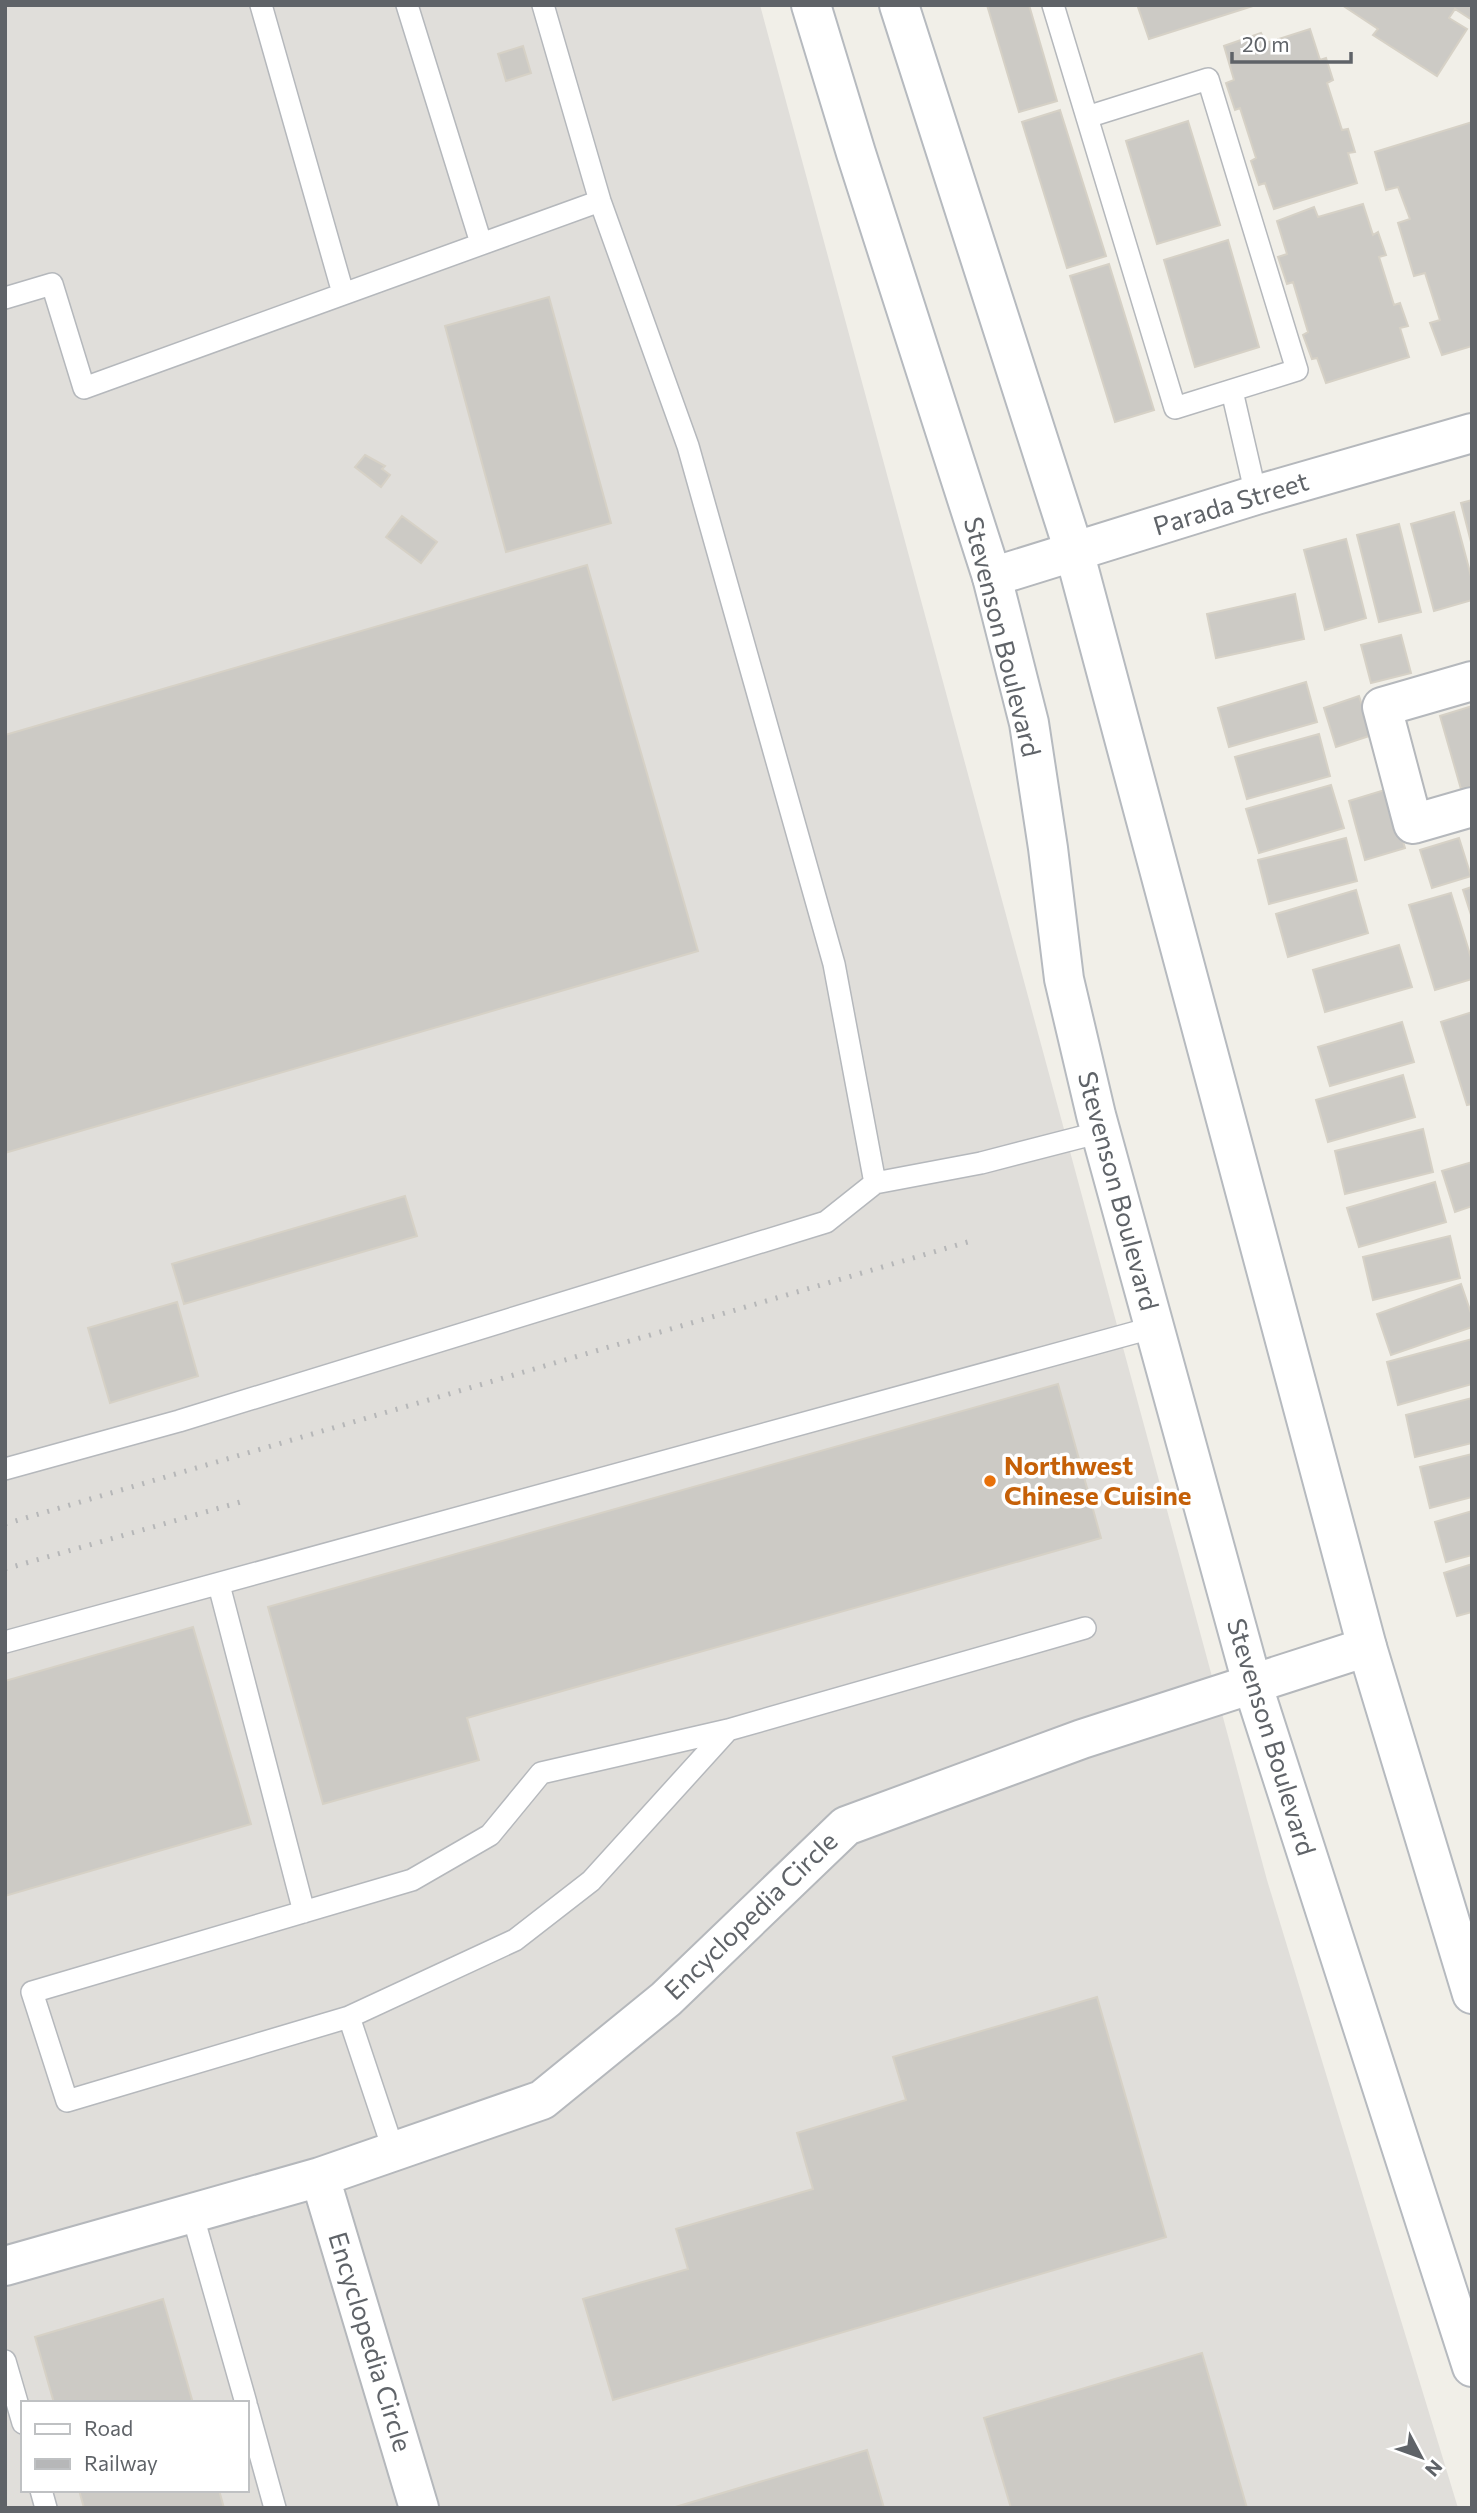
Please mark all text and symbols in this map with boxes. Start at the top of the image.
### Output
scale bar [1232,21,1351,65]
text: 20 m [1242,31,1290,56]
street label: Parada Street [1149,464,1312,541]
street label: Stevenson Boulevard [959,514,1048,760]
street label: Stevenson Boulevard [1073,1068,1166,1313]
place label: Northwest Chinese Cuisine [1004,1449,1192,1510]
marker: Northwest Chinese Cuisine [982,1473,998,1489]
street label: Stevenson Boulevard [1222,1614,1323,1859]
street label: Encyclopedia Circle [657,1825,843,2005]
street label: Encyclopedia Circle [323,2228,420,2455]
legend [21,2401,248,2492]
text: Road [84,2415,133,2440]
north arrow [1386,2422,1456,2492]
text: Railway [84,2450,158,2475]
text: N [1421,2456,1448,2481]

